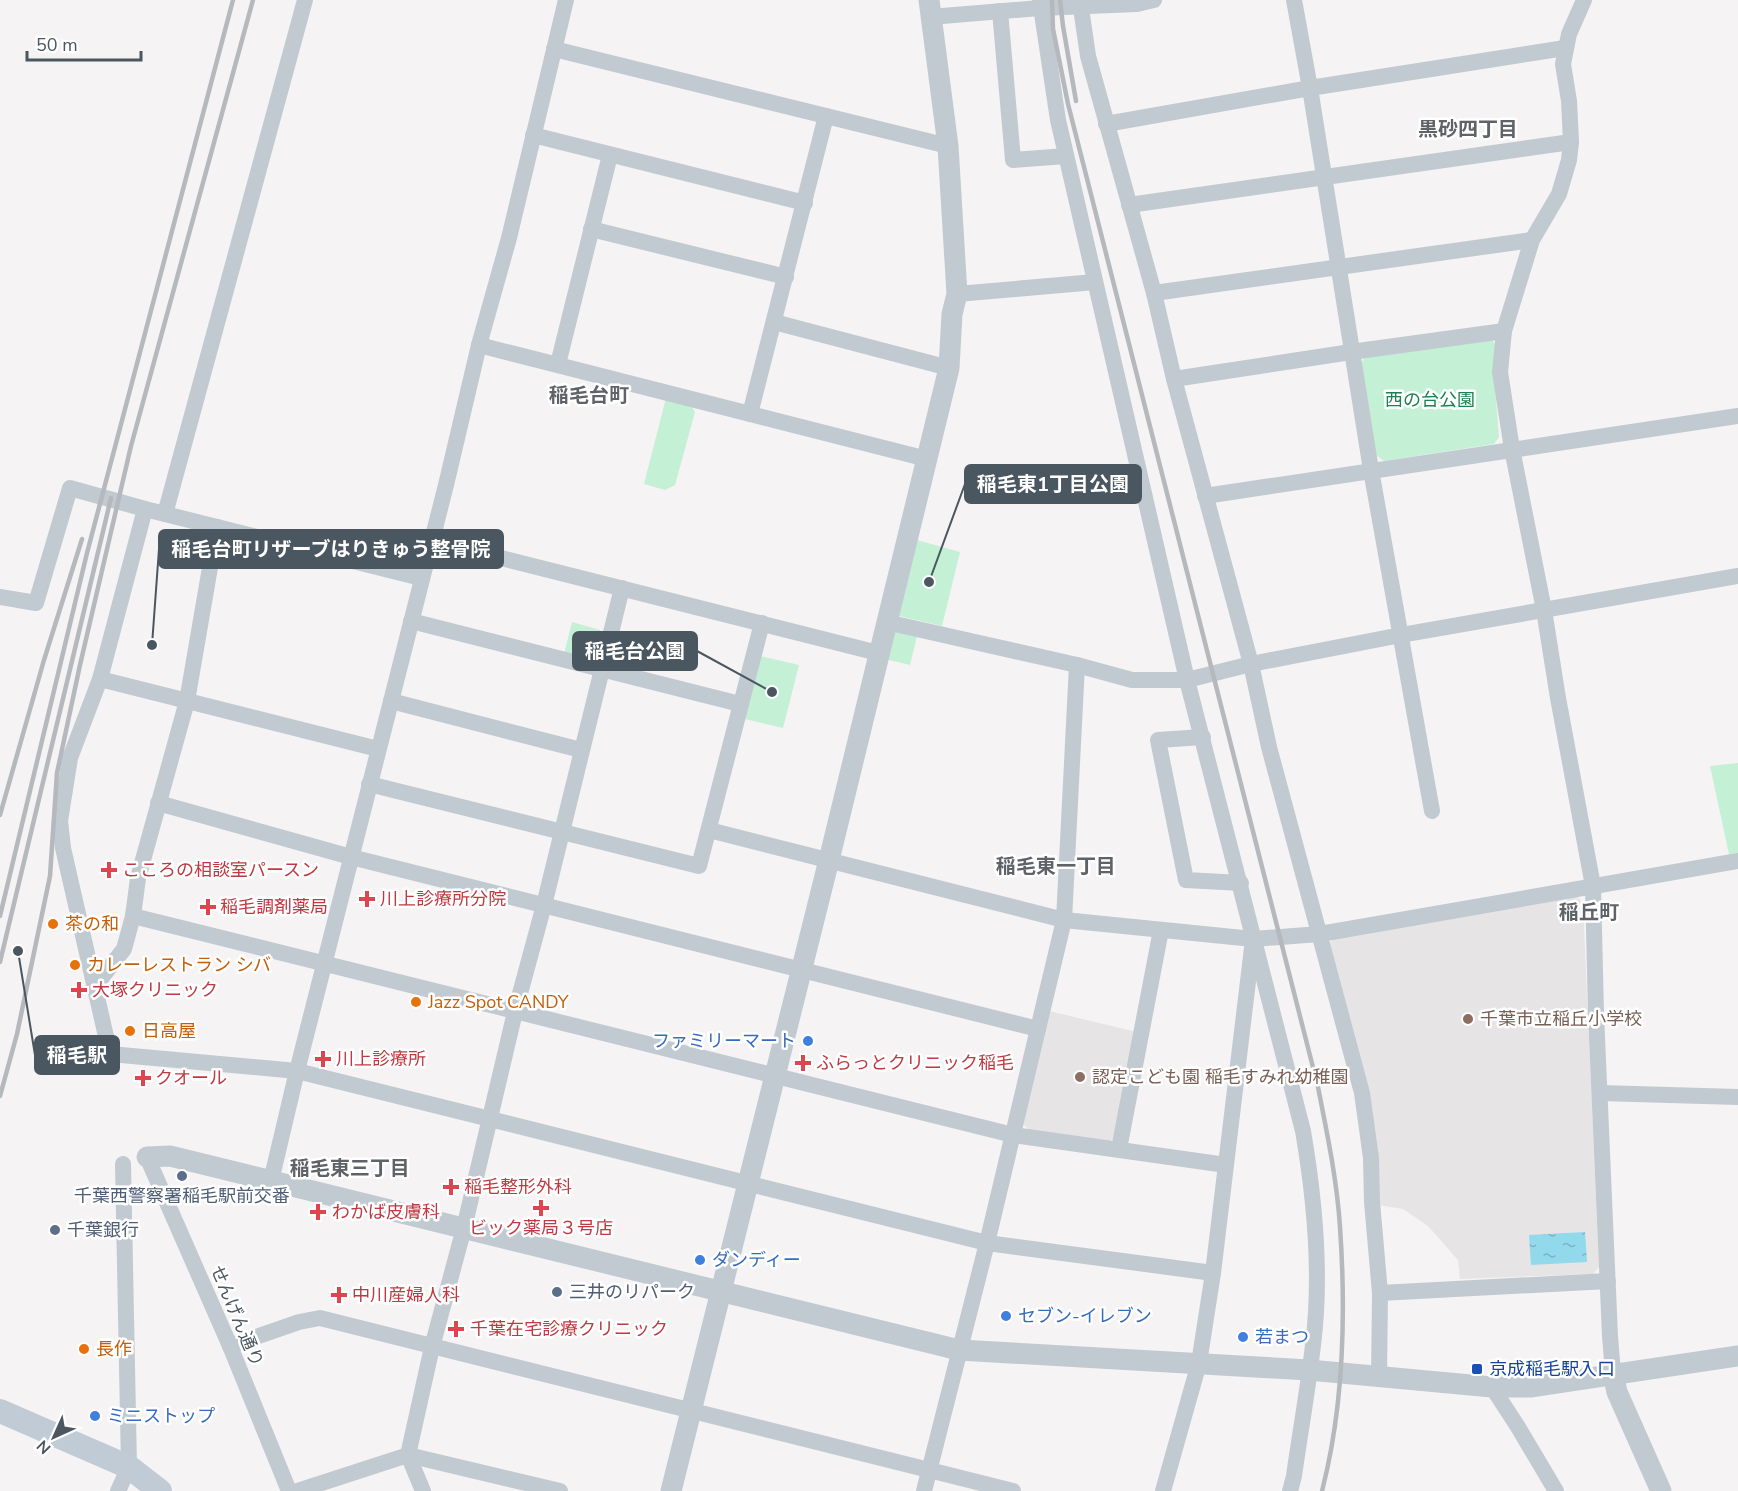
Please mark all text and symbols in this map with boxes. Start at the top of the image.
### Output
scale bar [27,24,141,62]
text: 50 m [36,33,78,57]
district label: 黒砂四丁目 [1418,116,1518,143]
district label: 稲毛台町 [549,382,629,409]
park label: 西の台公園 [1385,388,1475,412]
callout: 稲毛東1丁目公園 [965,465,1141,503]
text: 稲毛東1丁目公園 [977,471,1129,498]
callout: 稲毛台町リザーブはりきゅう整骨院 [159,530,503,568]
text: 稲毛台町リザーブはりきゅう整骨院 [172,536,490,563]
callout: 稲毛台公園 [573,632,697,670]
text: 稲毛台公園 [585,638,685,665]
district label: 稲毛東一丁目 [996,853,1116,880]
place label: こころの相談室パースン [122,858,319,882]
marker: こころの相談室パースン [100,861,118,879]
place label: 川上診療所分院 [380,887,506,911]
marker: 川上診療所分院 [358,890,376,908]
place label: 稲毛調剤薬局 [220,895,328,919]
district label: 稲丘町 [1559,899,1619,926]
marker: 稲毛調剤薬局 [201,900,215,914]
place label: 茶の和 [65,912,119,936]
marker: 茶の和 [46,917,60,931]
place label: カレーレストラン シバ [87,953,271,977]
marker: カレーレストラン シバ [68,958,82,972]
place label: 大塚クリニック [92,978,218,1002]
marker: 大塚クリニック [70,981,88,999]
place label: Jazz Spot CANDY [427,990,569,1014]
marker: Jazz Spot CANDY [409,995,423,1009]
place label: 千葉市立稲丘小学校 [1480,1007,1642,1031]
marker: 千葉市立稲丘小学校 [1461,1012,1475,1026]
place label: 日高屋 [142,1019,196,1043]
marker: 日高屋 [123,1024,137,1038]
place label: ファミリーマート [652,1029,796,1053]
marker: ファミリーマート [801,1034,815,1048]
callout: 稲毛駅 [35,1036,119,1074]
text: 稲毛駅 [47,1042,107,1069]
place label: 川上診療所 [336,1047,426,1071]
marker: 川上診療所 [314,1050,332,1068]
place label: ふらっとクリニック稲毛 [816,1051,1014,1075]
marker: ふらっとクリニック稲毛 [794,1054,812,1072]
place label: 認定こども園 稲毛すみれ幼稚園 [1092,1065,1349,1089]
place label: クオール [155,1066,227,1090]
marker: 認定こども園 稲毛すみれ幼稚園 [1073,1070,1087,1084]
marker: クオール [136,1071,150,1085]
district label: 稲毛東三丁目 [290,1155,410,1182]
marker: 千葉西警察署稲毛駅前交番 [175,1169,189,1183]
place label: 稲毛整形外科 [464,1175,572,1199]
marker: 稲毛整形外科 [442,1178,460,1196]
place label: 千葉西警察署稲毛駅前交番 [74,1184,290,1208]
place label: わかば皮膚科 [332,1200,440,1224]
marker: ビック薬局３号店 [534,1201,548,1215]
marker: わかば皮膚科 [309,1203,327,1221]
place label: ビック薬局３号店 [469,1216,613,1240]
place label: 千葉銀行 [67,1218,139,1242]
marker: 千葉銀行 [48,1223,62,1237]
place label: ダンディー [712,1248,801,1272]
marker: ダンディー [693,1253,707,1267]
street label: せんげん通り [205,1262,269,1370]
place label: 三井のリパーク [569,1280,695,1304]
place label: 中川産婦人科 [352,1283,460,1307]
marker: 三井のリパーク [550,1285,564,1299]
marker: 中川産婦人科 [330,1286,348,1304]
place label: セブン-イレブン [1018,1304,1152,1328]
marker: セブン-イレブン [999,1309,1013,1323]
place label: 千葉在宅診療クリニック [470,1317,668,1341]
marker: 千葉在宅診療クリニック [447,1320,465,1338]
place label: 若まつ [1255,1325,1309,1349]
marker: 若まつ [1236,1330,1250,1344]
place label: 長作 [96,1337,132,1361]
marker: 長作 [77,1342,91,1356]
place label: 京成稲毛駅入口 [1489,1357,1615,1381]
marker: 京成稲毛駅入口 [1470,1362,1484,1376]
place label: ミニストップ [107,1404,215,1428]
north arrow [24,1407,84,1467]
marker: ミニストップ [88,1409,102,1423]
text: N [32,1435,56,1459]

